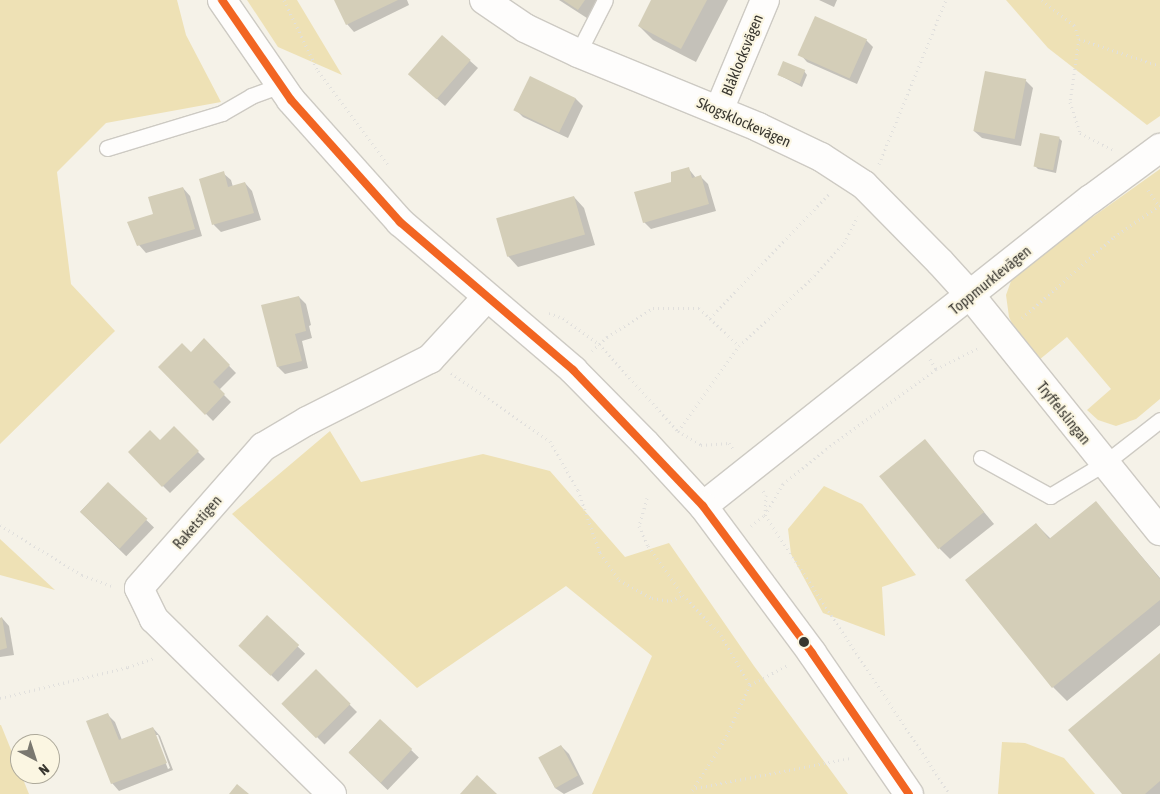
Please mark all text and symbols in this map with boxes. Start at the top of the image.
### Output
street label: Blåklocksvägen [718,12,766,98]
street label: Skogsklockevägen [694,93,794,151]
street label: Toppmurklevägen [946,242,1034,318]
street label: Tryffelslingan [1033,378,1095,448]
street label: Raketstigen [169,491,225,553]
unlabelled marker [799,637,809,647]
north arrow [10,734,60,784]
text: N [36,761,52,779]

